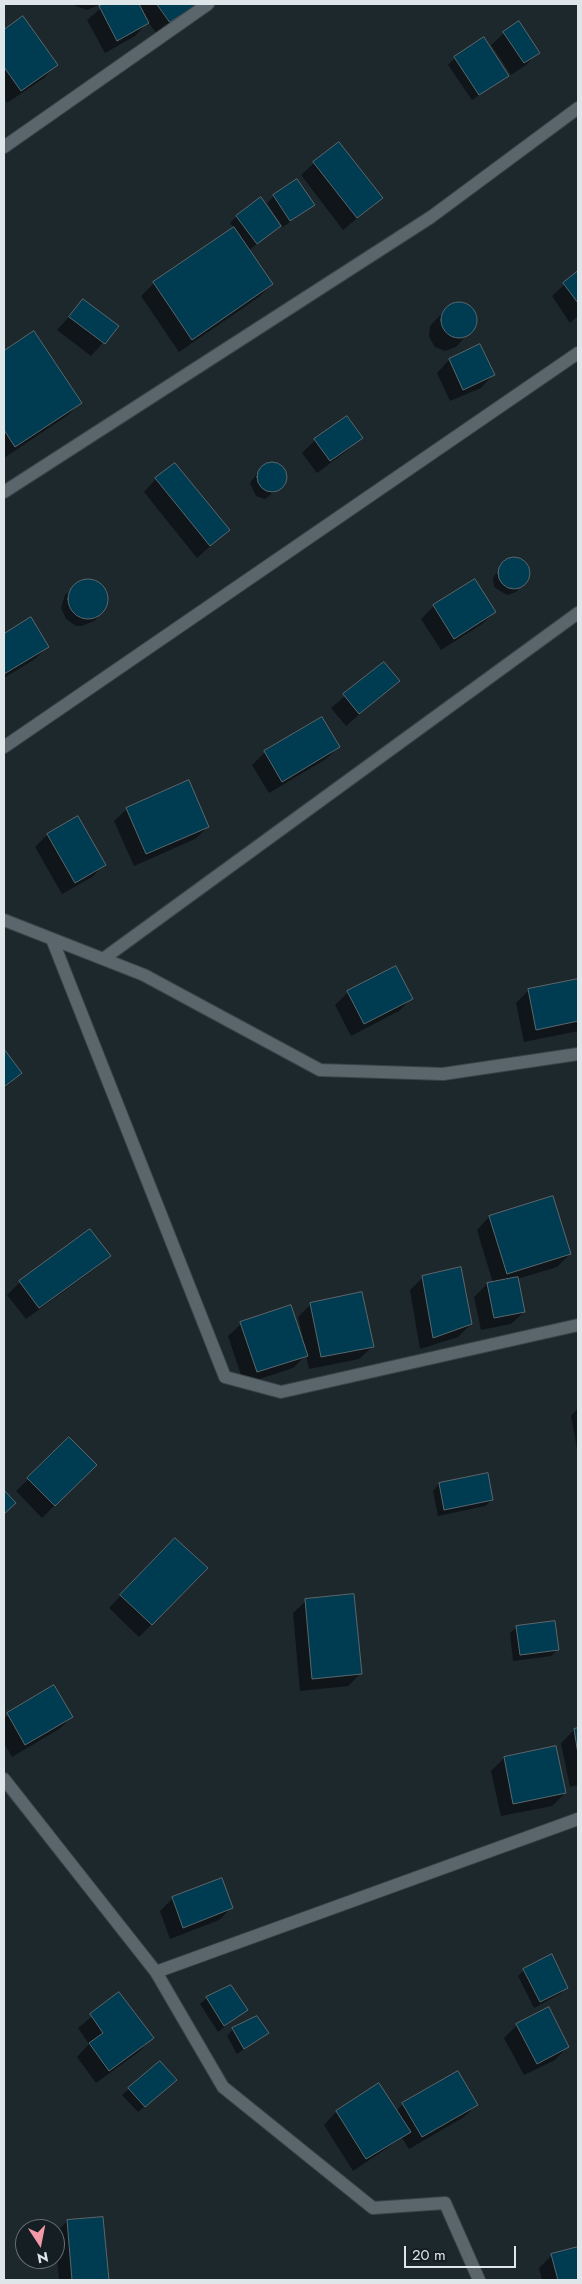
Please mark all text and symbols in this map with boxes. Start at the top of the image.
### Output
north arrow [15,2219,65,2269]
scale bar [407,2236,520,2268]
text: 20 m [412,2244,446,2266]
text: N [35,2247,50,2269]

